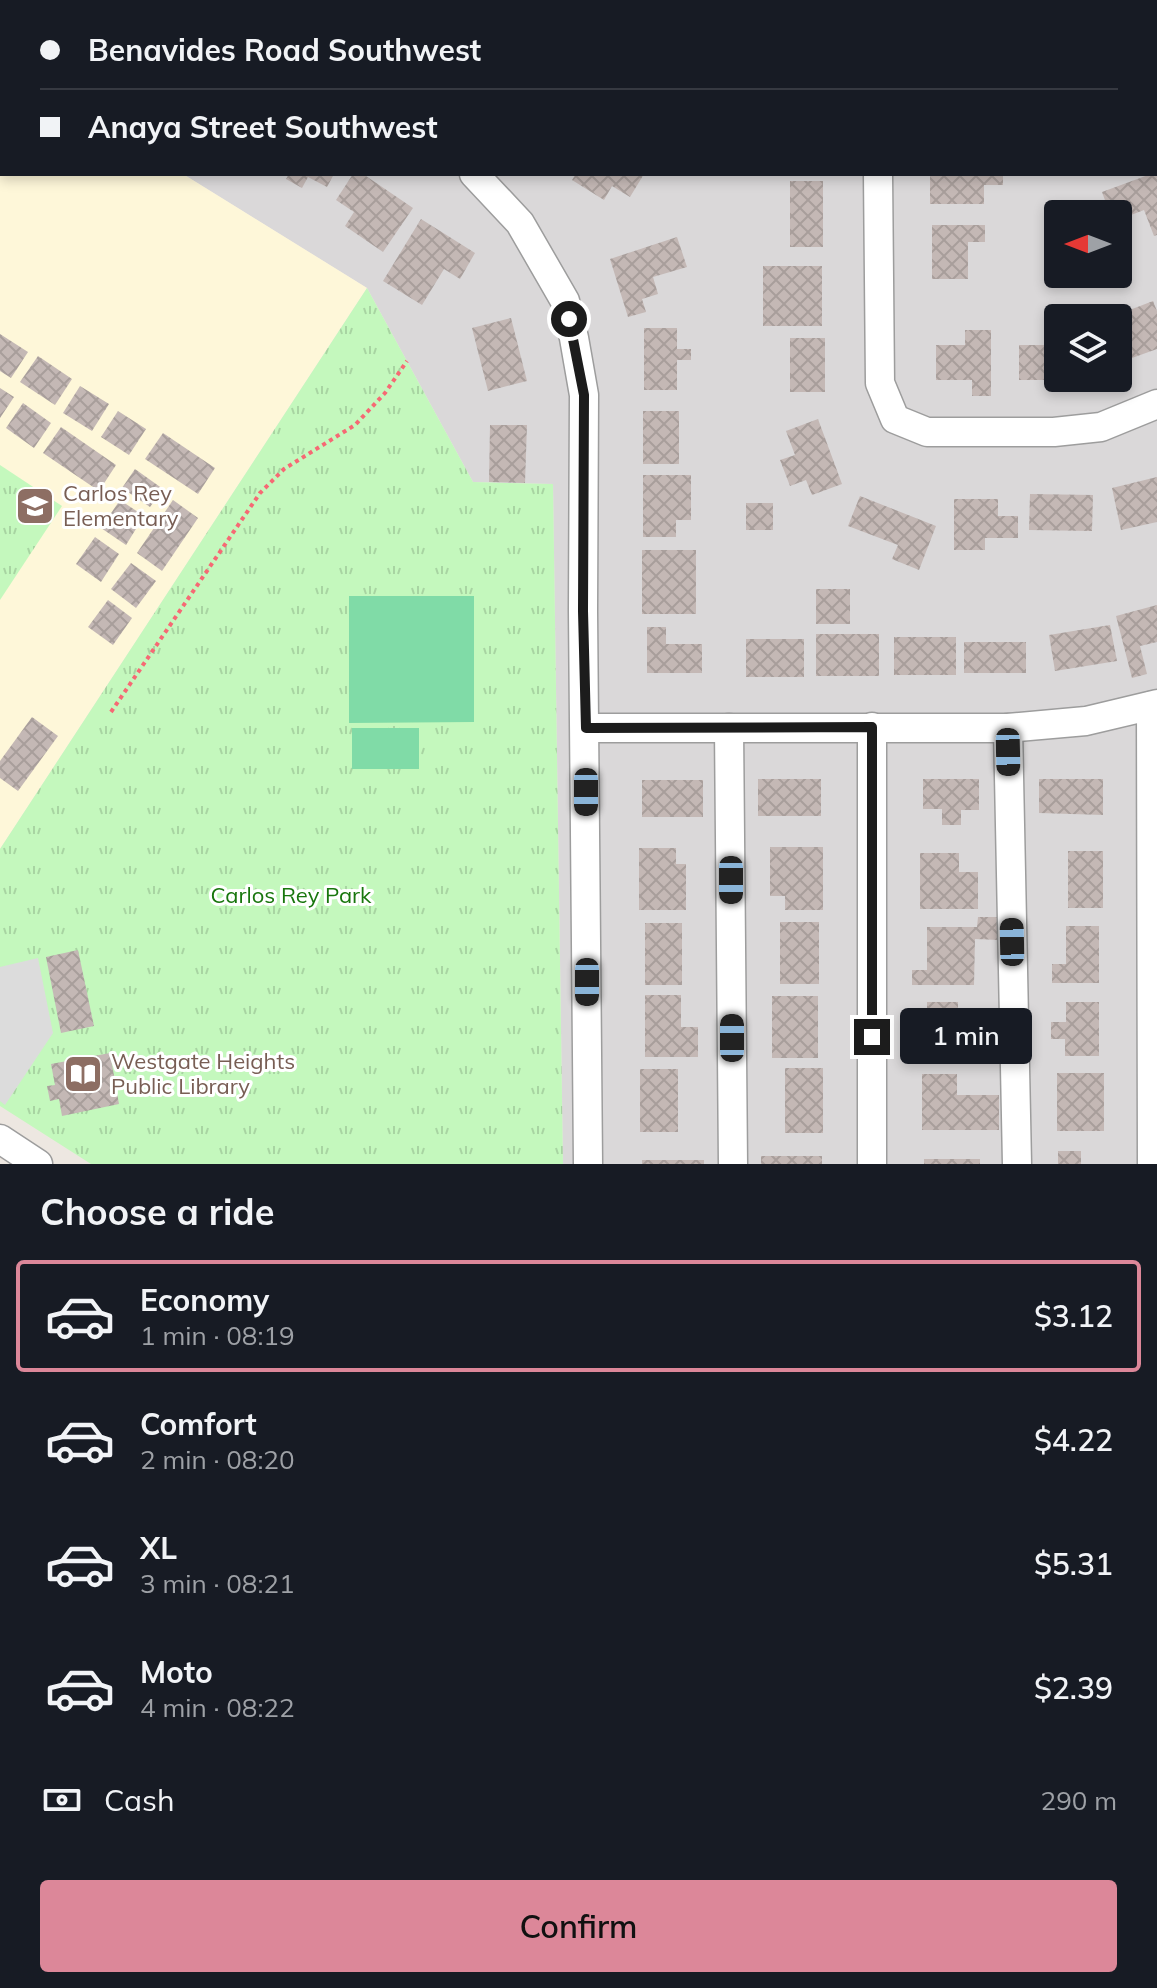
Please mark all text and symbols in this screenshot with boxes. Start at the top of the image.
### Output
text: Benavides Road Southwest [88,31,481,69]
text: Anaya Street Southwest [88,108,438,146]
north arrow [1044,200,1132,288]
map controls [1044,200,1132,392]
route start [551,301,587,337]
button: layers [1044,304,1132,392]
place label: Carlos Rey Elementary [63,479,179,532]
school or university icon: Carlos Rey Elementary [14,485,56,527]
car [996,728,1020,776]
car [574,768,598,816]
car [719,856,743,904]
park label: Carlos Rey Park [211,881,372,909]
car [1000,918,1024,966]
car [575,958,599,1006]
callout: 1 min [900,1009,1032,1065]
car [720,1014,744,1062]
route end [854,1019,890,1055]
text: 1 min [932,1019,1000,1052]
place label: Westgate Heights Public Library [111,1047,295,1100]
library icon: Westgate Heights Public Library [62,1053,104,1095]
text: Choose a ride [40,1189,274,1234]
icon: car [44,1280,116,1352]
text: Economy [140,1281,269,1319]
text: $3.12 [1034,1297,1113,1335]
text: 1 min · 08:19 [140,1319,295,1352]
icon: car [44,1404,116,1476]
text: Comfort [140,1405,257,1443]
text: $4.22 [1034,1421,1113,1459]
text: 2 min · 08:20 [140,1443,295,1476]
icon: car [44,1528,116,1600]
text: XL [140,1529,177,1567]
text: $5.31 [1034,1545,1113,1583]
text: 3 min · 08:21 [140,1567,295,1600]
icon: car [44,1652,116,1724]
text: Moto [140,1653,213,1691]
text: $2.39 [1034,1669,1113,1707]
text: 4 min · 08:22 [140,1691,295,1724]
icon: cash [40,1778,84,1822]
text: Cash [104,1781,175,1819]
text: 290 m [1041,1784,1117,1817]
button: Confirm [40,1880,1117,1972]

